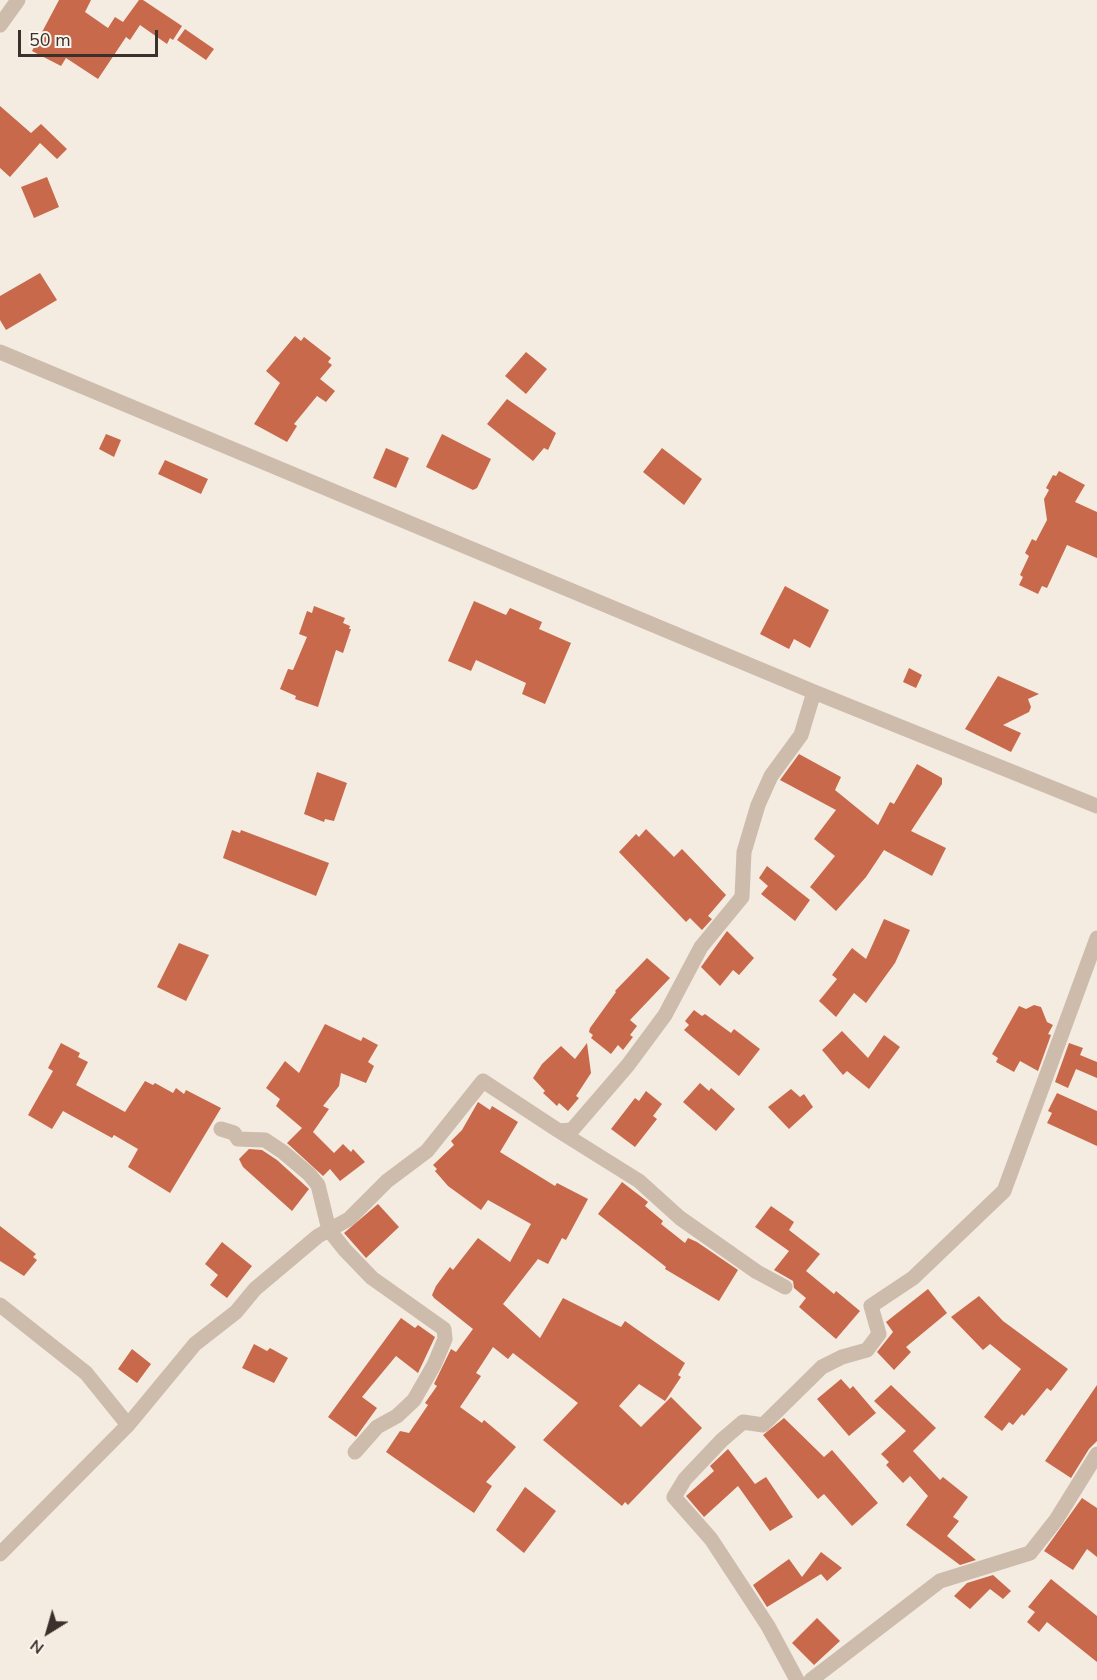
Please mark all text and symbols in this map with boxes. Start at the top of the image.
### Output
scale bar [21,18,160,56]
text: 50 m [29,28,71,52]
north arrow [18,1602,78,1662]
text: N [26,1634,49,1659]

